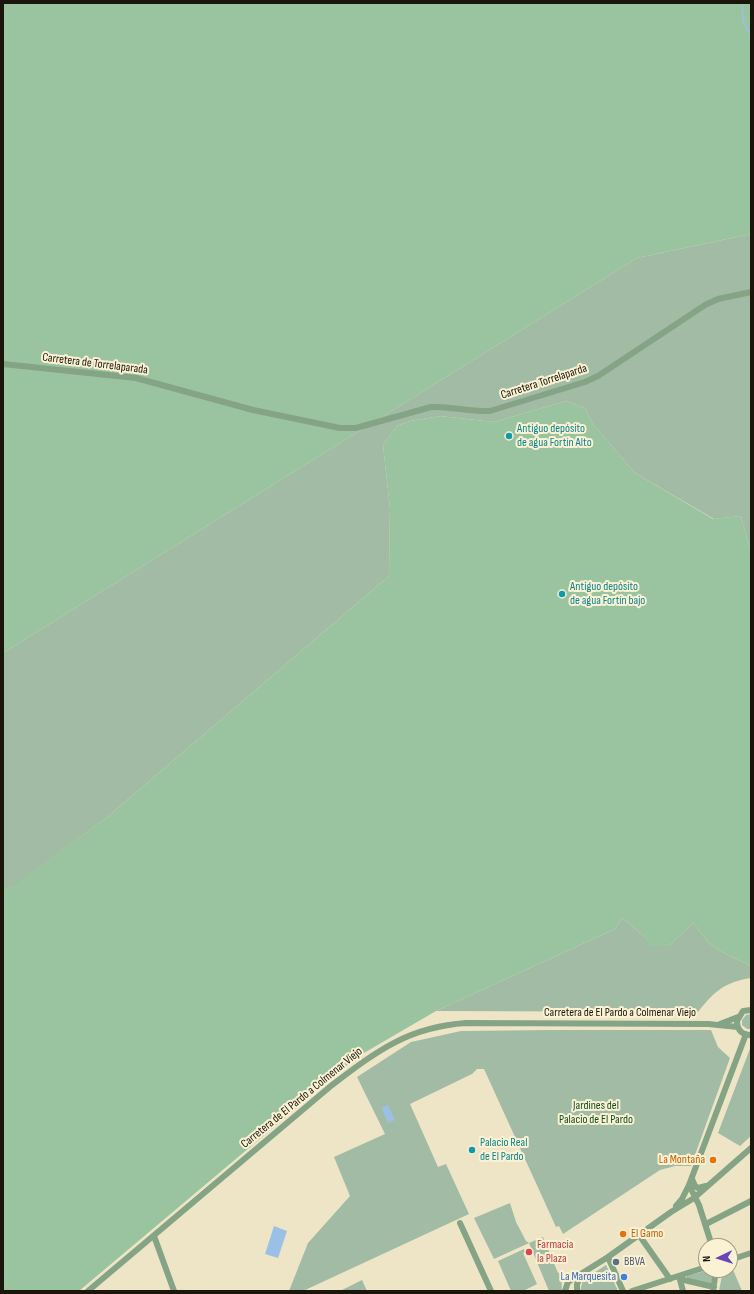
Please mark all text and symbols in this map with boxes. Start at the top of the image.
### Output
street label: Carretera de Torrelaparada [41,350,149,378]
street label: Carretera Torrelaparda [499,361,589,403]
place label: Antiguo depósito de agua Fortín Alto [517,422,592,450]
marker: Antiguo depósito de agua Fortín Alto [504,431,514,441]
place label: Antiguo depósito de agua Fortín bajo [570,580,645,608]
marker: Antiguo depósito de agua Fortín bajo [557,589,567,599]
street label: Carretera de El Pardo a Colmenar Viejo [544,1006,696,1020]
street label: Carretera de El Pardo a Colmenar Viejo [238,1045,366,1151]
park label: Jardines del Palacio de El Pardo [559,1099,633,1127]
place label: Palacio Real de El Pardo [480,1136,527,1164]
marker: Palacio Real de El Pardo [467,1145,477,1155]
place label: La Montaña [659,1153,705,1167]
marker: La Montaña [708,1155,718,1165]
place label: El Gamo [631,1227,663,1241]
marker: El Gamo [618,1229,628,1239]
place label: Farmacia la Plaza [537,1238,573,1266]
north arrow [698,1238,738,1278]
marker: Farmacia la Plaza [524,1247,534,1257]
place label: BBVA [624,1255,645,1269]
text: N [700,1255,713,1262]
marker: BBVA [611,1257,621,1267]
place label: La Marquesita [560,1270,616,1284]
marker: La Marquesita [619,1272,629,1282]

